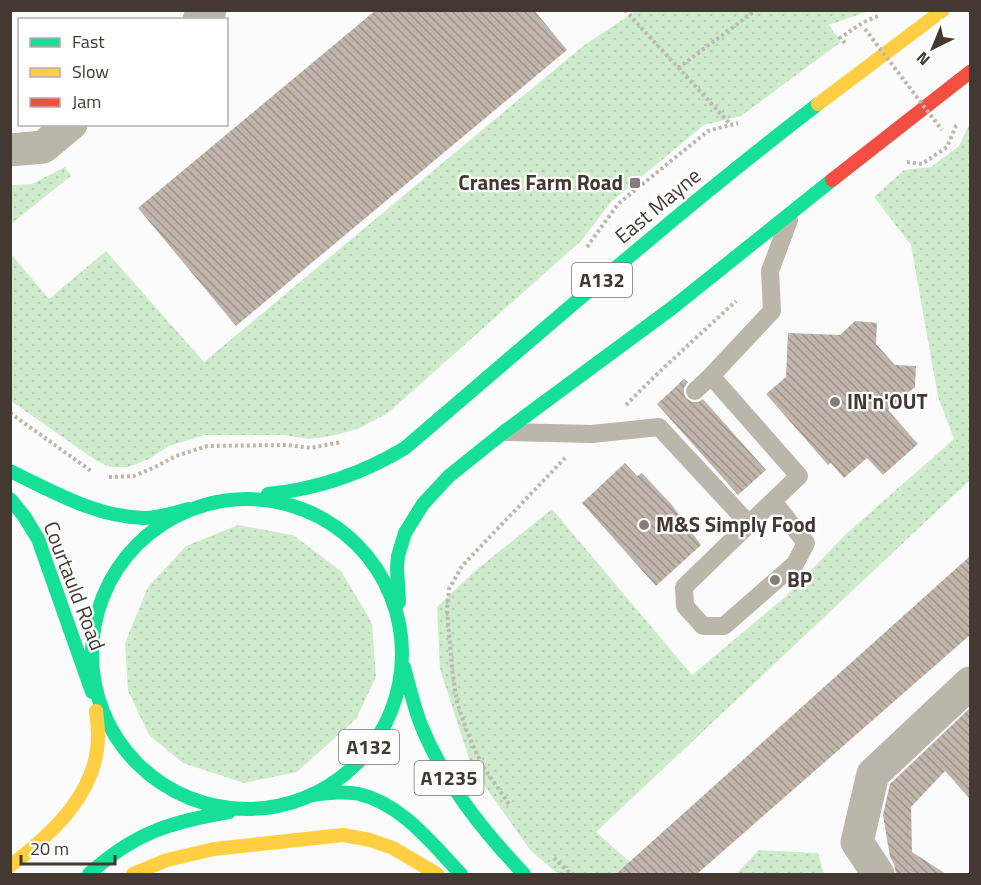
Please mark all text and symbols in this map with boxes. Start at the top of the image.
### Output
legend [18,18,228,126]
north arrow [903,18,963,78]
text: Fast [72,28,105,55]
text: N [911,46,935,72]
text: Slow [72,58,109,85]
text: Jam [72,88,101,115]
street label: East Mayne [607,160,707,251]
place label: Cranes Farm Road [458,166,623,198]
marker: Cranes Farm Road [628,176,642,190]
road number: A132 [572,263,632,297]
place label: IN'n'OUT [847,385,927,417]
marker: IN'n'OUT [828,395,842,409]
place label: M&S Simply Food [656,508,816,540]
street label: Courtauld Road [36,517,114,655]
marker: M&S Simply Food [637,518,651,532]
place label: BP [787,563,812,595]
marker: BP [768,573,782,587]
road number: A132 [339,730,399,764]
road number: A1235 [414,761,484,795]
scale bar [21,828,116,866]
text: 20 m [30,835,69,862]

